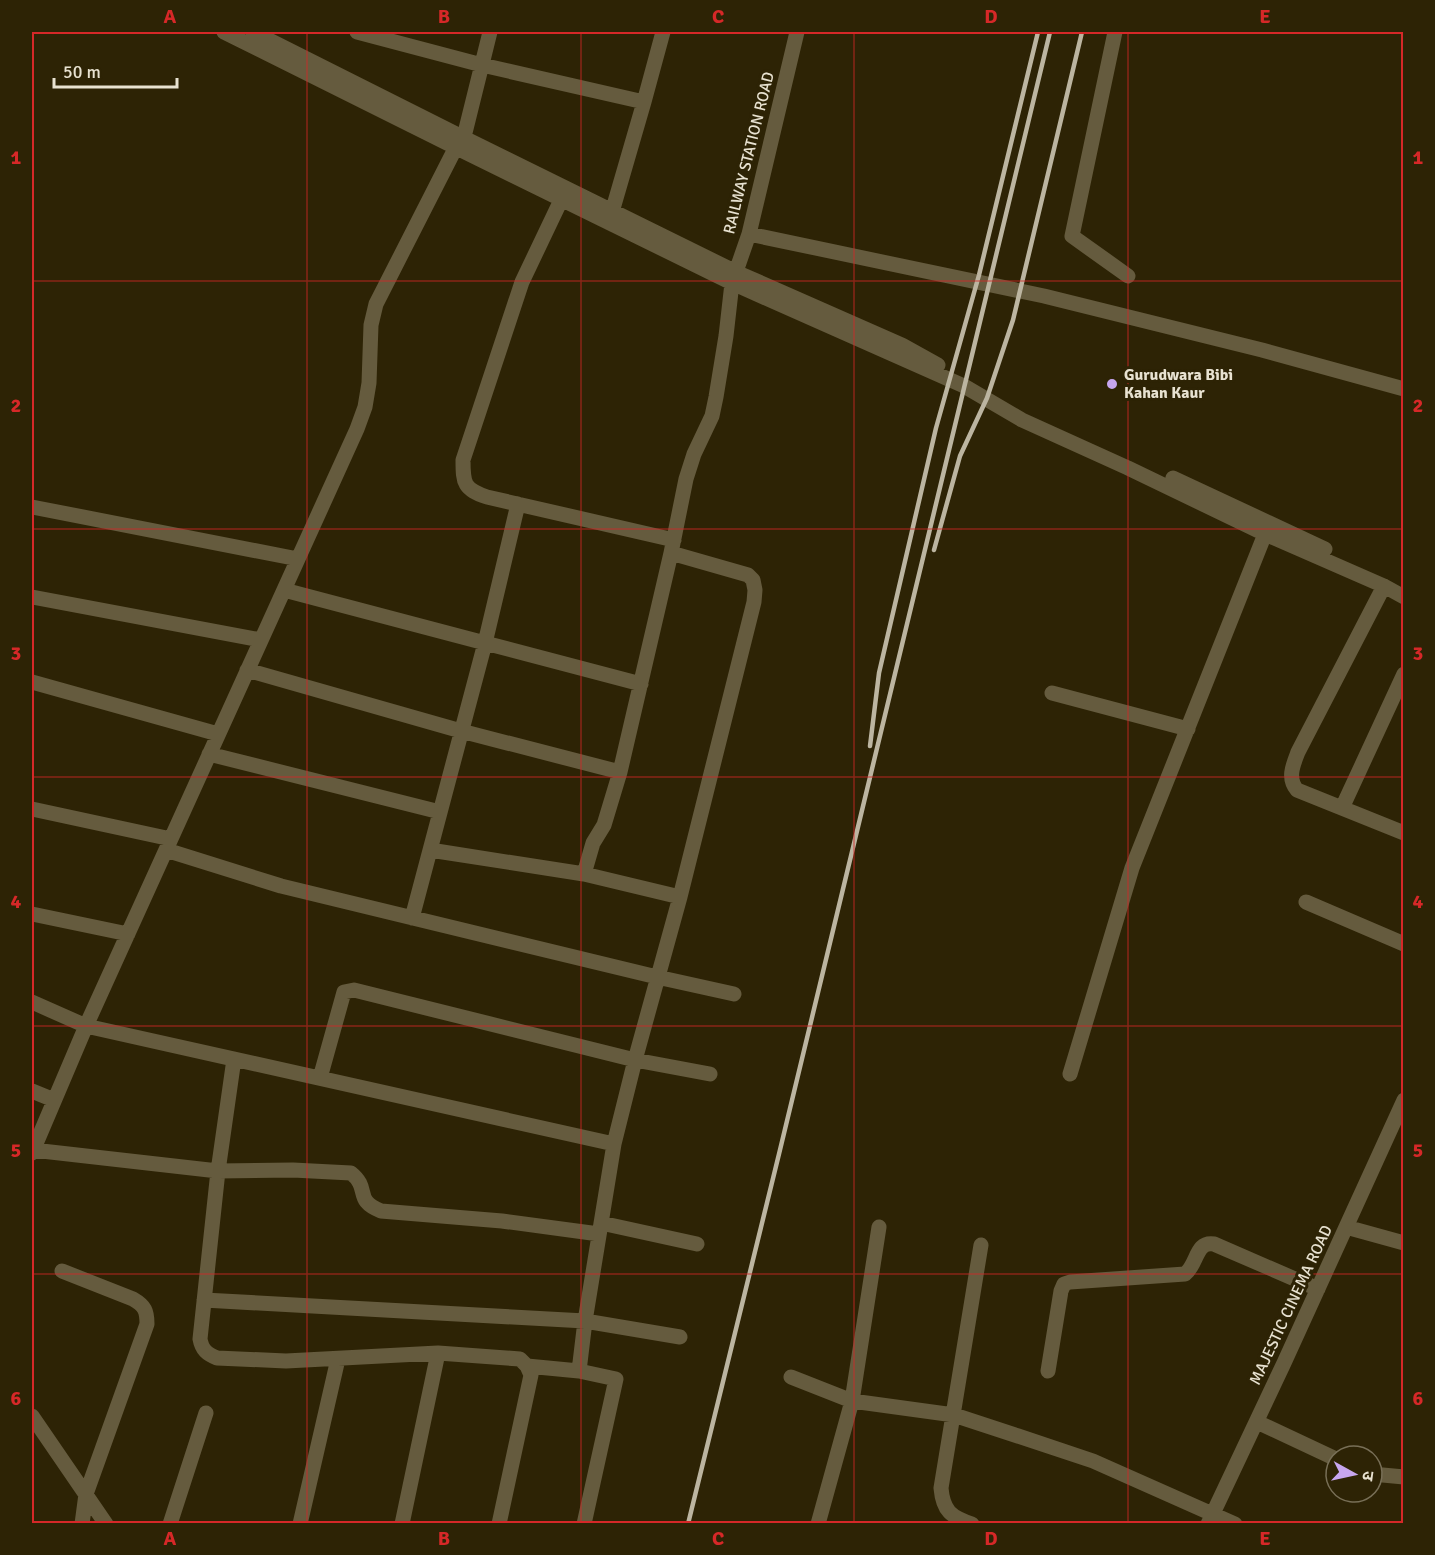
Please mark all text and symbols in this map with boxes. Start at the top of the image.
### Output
text: A [164,4,177,29]
text: B [438,4,450,29]
text: C [712,4,724,29]
text: D [984,4,998,29]
text: E [1259,4,1271,29]
scale bar [54,51,177,89]
text: 50 m [63,61,101,83]
street label: RAILWAY STATION ROAD [719,70,779,236]
text: 1 [11,145,22,170]
text: 1 [1413,145,1424,170]
place label: Gurudwara Bibi Kahan Kaur [1124,365,1233,403]
marker: Gurudwara Bibi Kahan Kaur [1105,377,1119,391]
text: 2 [11,393,21,418]
text: 2 [1413,393,1423,418]
text: 3 [11,641,21,666]
text: 3 [1413,641,1423,666]
text: 4 [11,889,22,914]
text: 4 [1413,889,1424,914]
text: 5 [11,1138,21,1163]
text: 5 [1413,1138,1423,1163]
street label: MAJESTIC CINEMA ROAD [1245,1222,1337,1388]
text: 6 [11,1386,22,1411]
text: 6 [1413,1386,1424,1411]
north arrow [1324,1444,1384,1504]
text: उ [1357,1470,1378,1483]
text: A [164,1526,177,1551]
text: B [438,1526,450,1551]
text: C [712,1526,724,1551]
text: D [984,1526,998,1551]
text: E [1259,1526,1271,1551]

